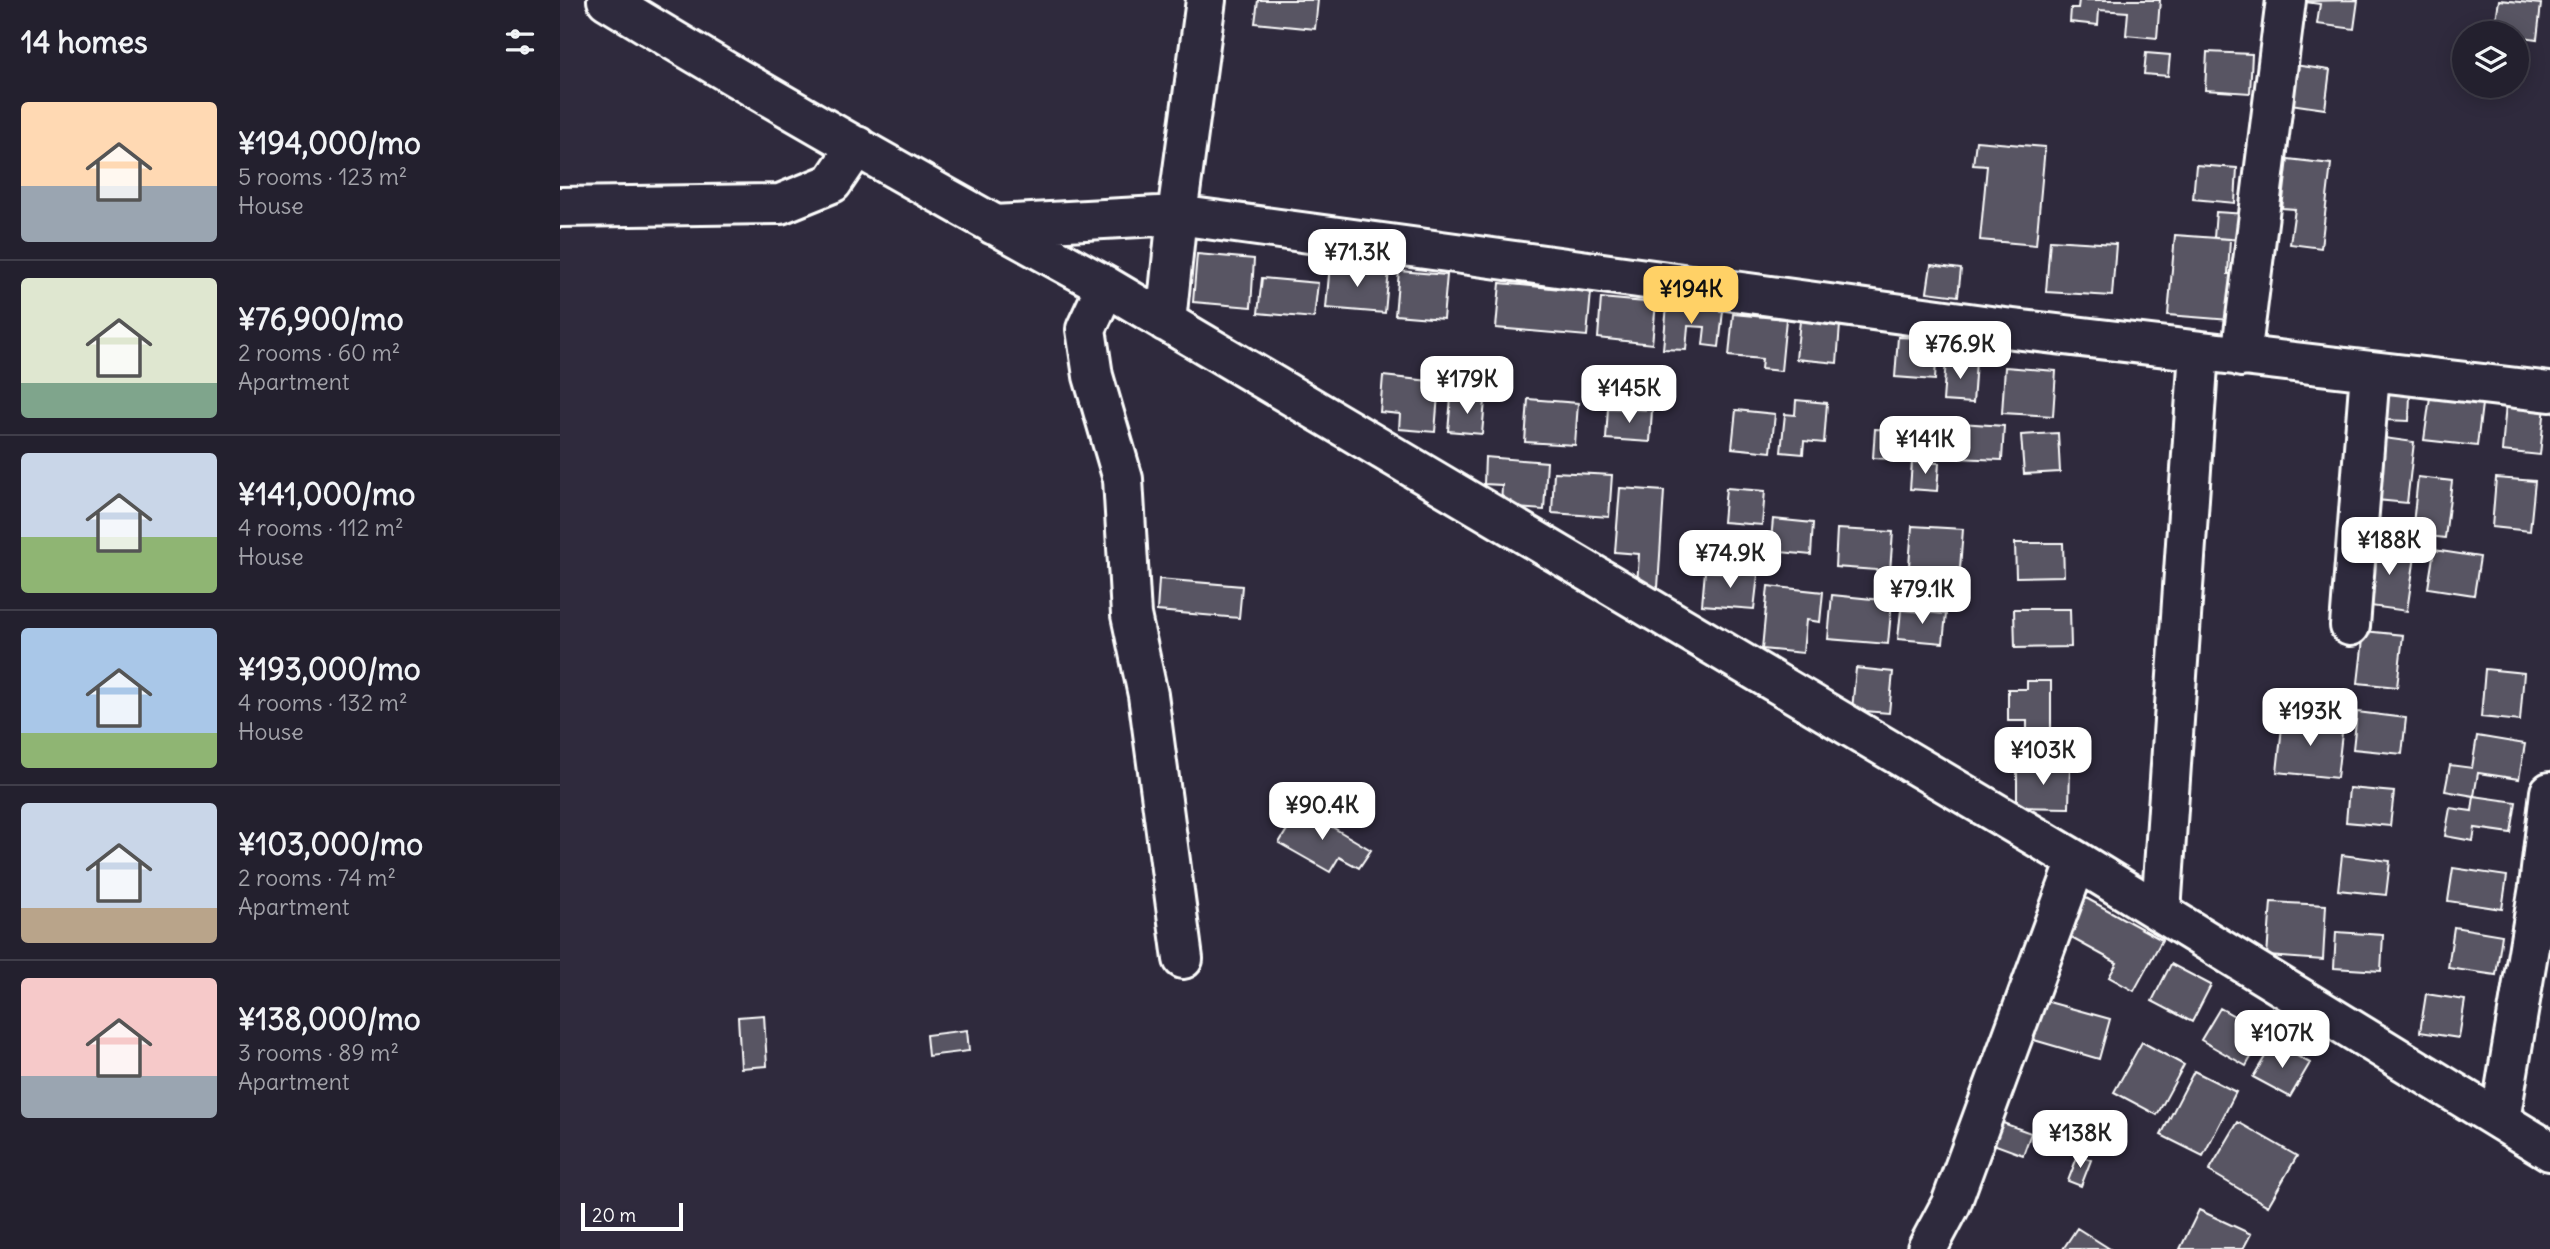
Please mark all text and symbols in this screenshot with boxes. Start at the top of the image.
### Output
map controls [2452,21,2529,98]
button: layers [2452,21,2529,98]
text: 14 homes [21,23,148,61]
icon: filters [501,23,539,61]
text: ¥194,000/mo [238,124,421,162]
icon: home [77,130,161,214]
text: 5 rooms · 123 m² [238,162,407,191]
text: House [238,191,304,220]
pin: ¥71.3K [1300,230,1414,289]
text: ¥71.3K [1324,237,1390,266]
pin: ¥194K [1642,266,1740,326]
text: ¥194K [1659,274,1723,303]
text: ¥76,900/mo [238,300,404,338]
icon: home [77,306,161,390]
pin: ¥76.9K [1903,322,2017,381]
text: ¥76.9K [1925,329,1995,358]
text: 2 rooms · 60 m² [238,338,400,367]
pin: ¥179K [1418,356,1516,416]
text: ¥179K [1436,364,1498,393]
pin: ¥145K [1580,366,1678,425]
text: Apartment [238,367,350,396]
text: ¥145K [1597,373,1661,402]
pin: ¥141K [1876,416,1974,476]
text: ¥141K [1896,424,1955,453]
text: ¥141,000/mo [238,475,415,513]
icon: home [77,481,161,565]
text: 4 rooms · 112 m² [238,513,404,542]
pin: ¥188K [2340,518,2438,577]
text: ¥188K [2357,525,2421,554]
pin: ¥74.9K [1673,530,1787,590]
text: ¥74.9K [1695,538,1765,567]
text: House [238,542,304,571]
pin: ¥79.1K [1865,566,1979,626]
text: ¥79.1K [1890,574,1954,603]
text: ¥193,000/mo [238,650,421,688]
icon: home [77,656,161,740]
text: 4 rooms · 132 m² [238,688,408,717]
pin: ¥193K [2261,688,2359,748]
text: ¥193K [2278,696,2342,725]
text: House [238,717,304,746]
pin: ¥103K [1994,728,2092,787]
text: ¥103K [2011,735,2076,764]
pin: ¥90.4K [1265,782,1379,842]
text: ¥90.4K [1285,790,1359,819]
text: ¥103,000/mo [238,825,423,863]
icon: home [77,831,161,915]
text: 2 rooms · 74 m² [238,863,396,892]
text: Apartment [238,892,350,921]
text: ¥138,000/mo [238,1000,421,1038]
icon: home [77,1006,161,1090]
pin: ¥107K [2233,1010,2331,1070]
text: ¥107K [2251,1018,2313,1047]
text: 3 rooms · 89 m² [238,1038,399,1067]
text: Apartment [238,1067,350,1096]
pin: ¥138K [2031,1110,2129,1170]
text: ¥138K [2048,1118,2112,1147]
scale bar [581,1200,682,1232]
text: 20 m [592,1203,636,1227]

